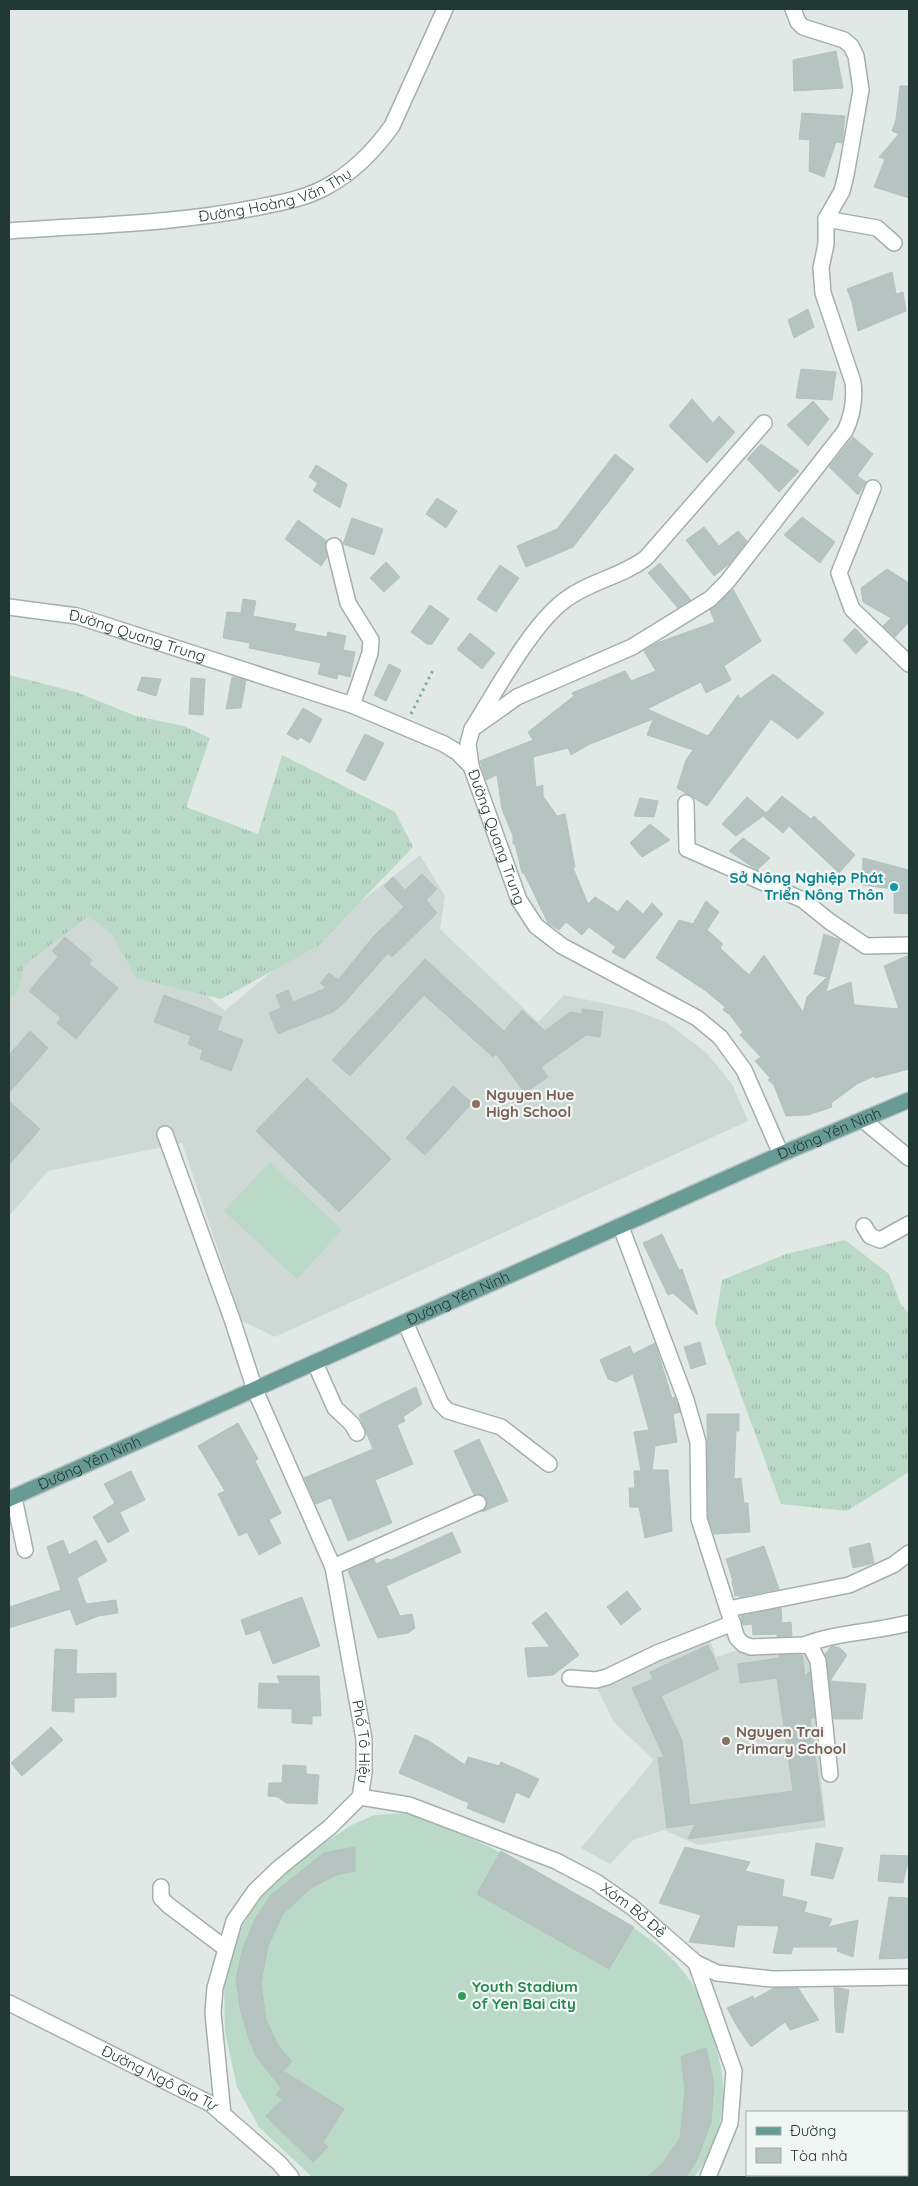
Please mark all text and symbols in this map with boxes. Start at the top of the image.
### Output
street label: Đường Hoàng Văn Thụ [197,164,355,226]
street label: Đường Quang Trung [68,605,208,666]
street label: Đường Quang Trung [464,766,530,907]
place label: Sở Nông Nghiệp Phát Triển Nông Thôn [730,868,884,904]
marker: Sở Nông Nghiệp Phát Triển Nông Thôn [888,881,900,893]
place label: Nguyen Hue High School [486,1085,575,1121]
marker: Nguyen Hue High School [470,1098,482,1110]
street label: Đường Yên Ninh [774,1103,884,1163]
street label: Đường Yên Ninh [403,1266,513,1329]
street label: Đường Yên Ninh [35,1431,144,1494]
street label: Phố Tô Hiệu [348,1698,374,1785]
place label: Nguyen Trai Primary School [736,1722,846,1758]
marker: Nguyen Trai Primary School [720,1735,732,1747]
street label: Xóm Bồ Đề [597,1878,670,1942]
place label: Youth Stadium of Yen Bai city [472,1977,578,2013]
marker: Youth Stadium of Yen Bai city [456,1990,468,2002]
street label: Đường Ngô Gia Tự [99,2041,223,2115]
legend [746,2111,908,2176]
text: Đường [790,2121,836,2140]
text: Tòa nhà [790,2146,848,2165]

